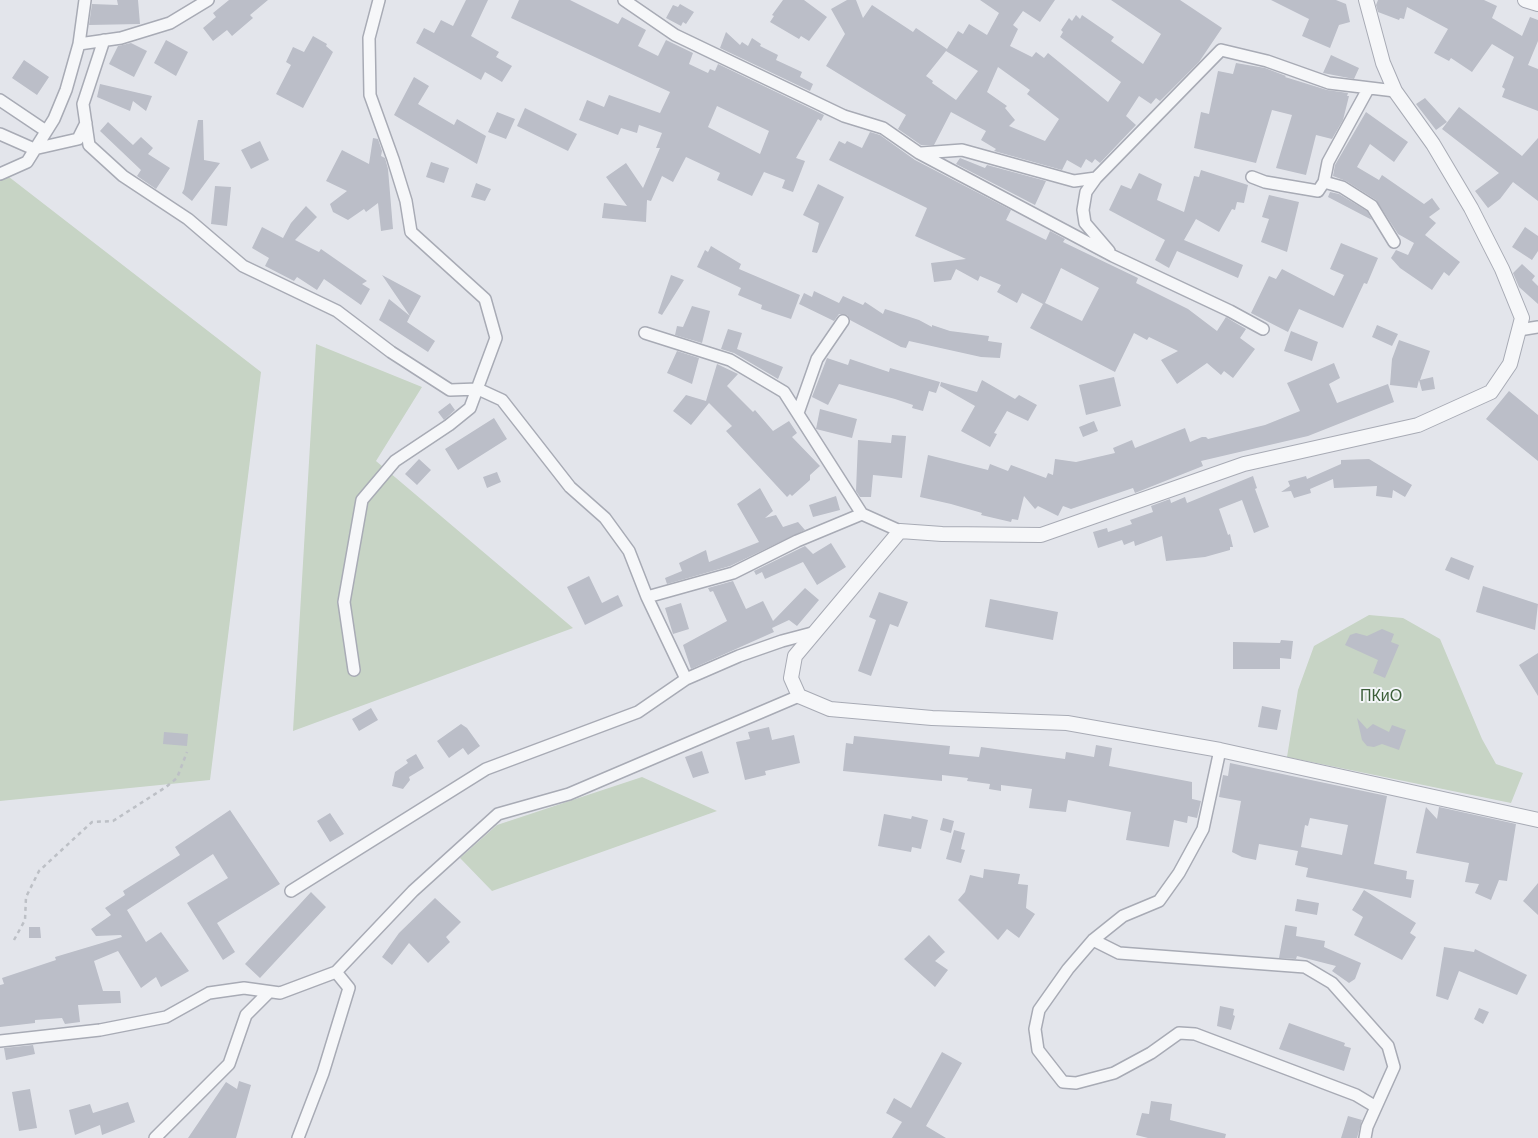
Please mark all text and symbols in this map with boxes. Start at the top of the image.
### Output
park label: ПКиО [1360,687,1402,707]

